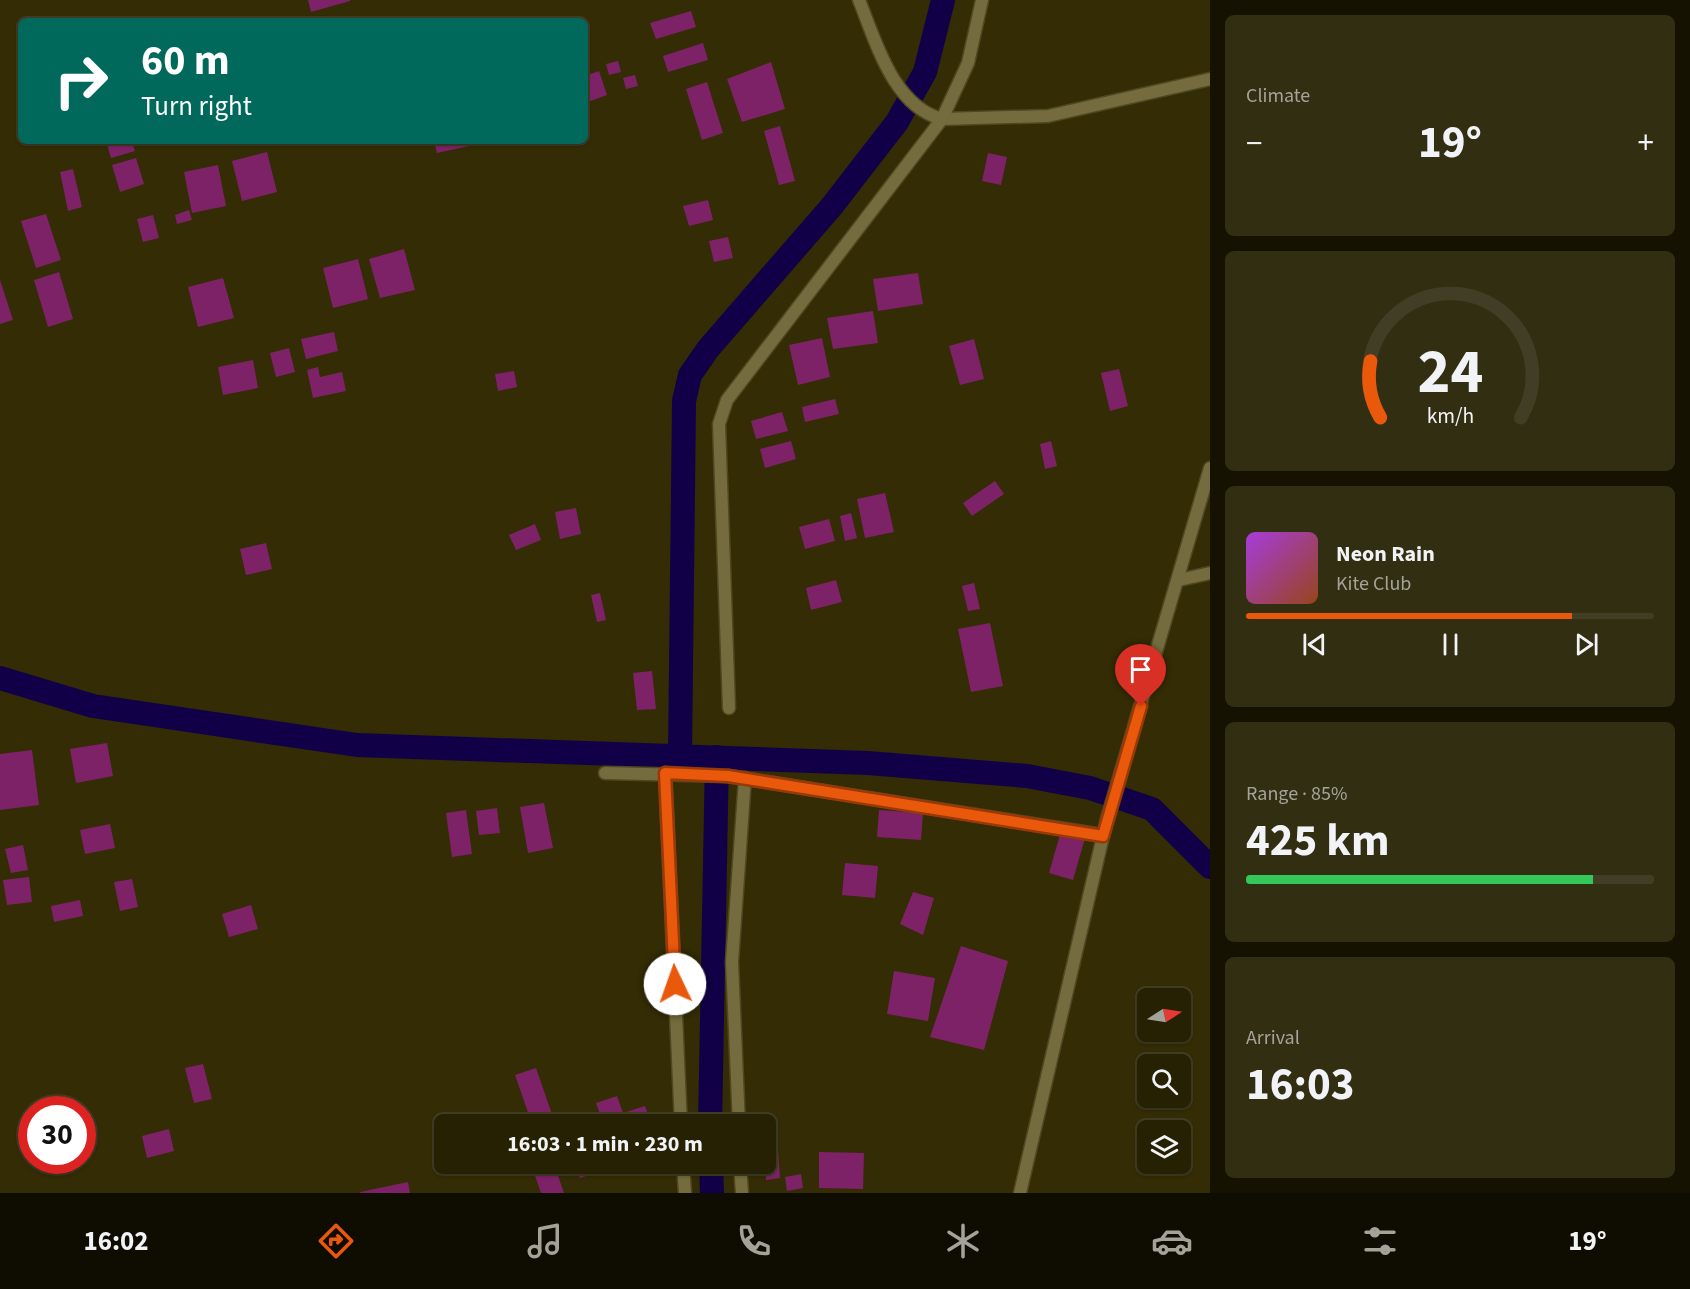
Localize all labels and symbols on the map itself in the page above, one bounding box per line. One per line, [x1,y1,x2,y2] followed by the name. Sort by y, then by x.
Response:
[1115,644,1166,706] pin
[643,952,707,1016] position arrow
[1137,988,1191,1042] north arrow
[18,1096,96,1174] speed limit sign: 30

